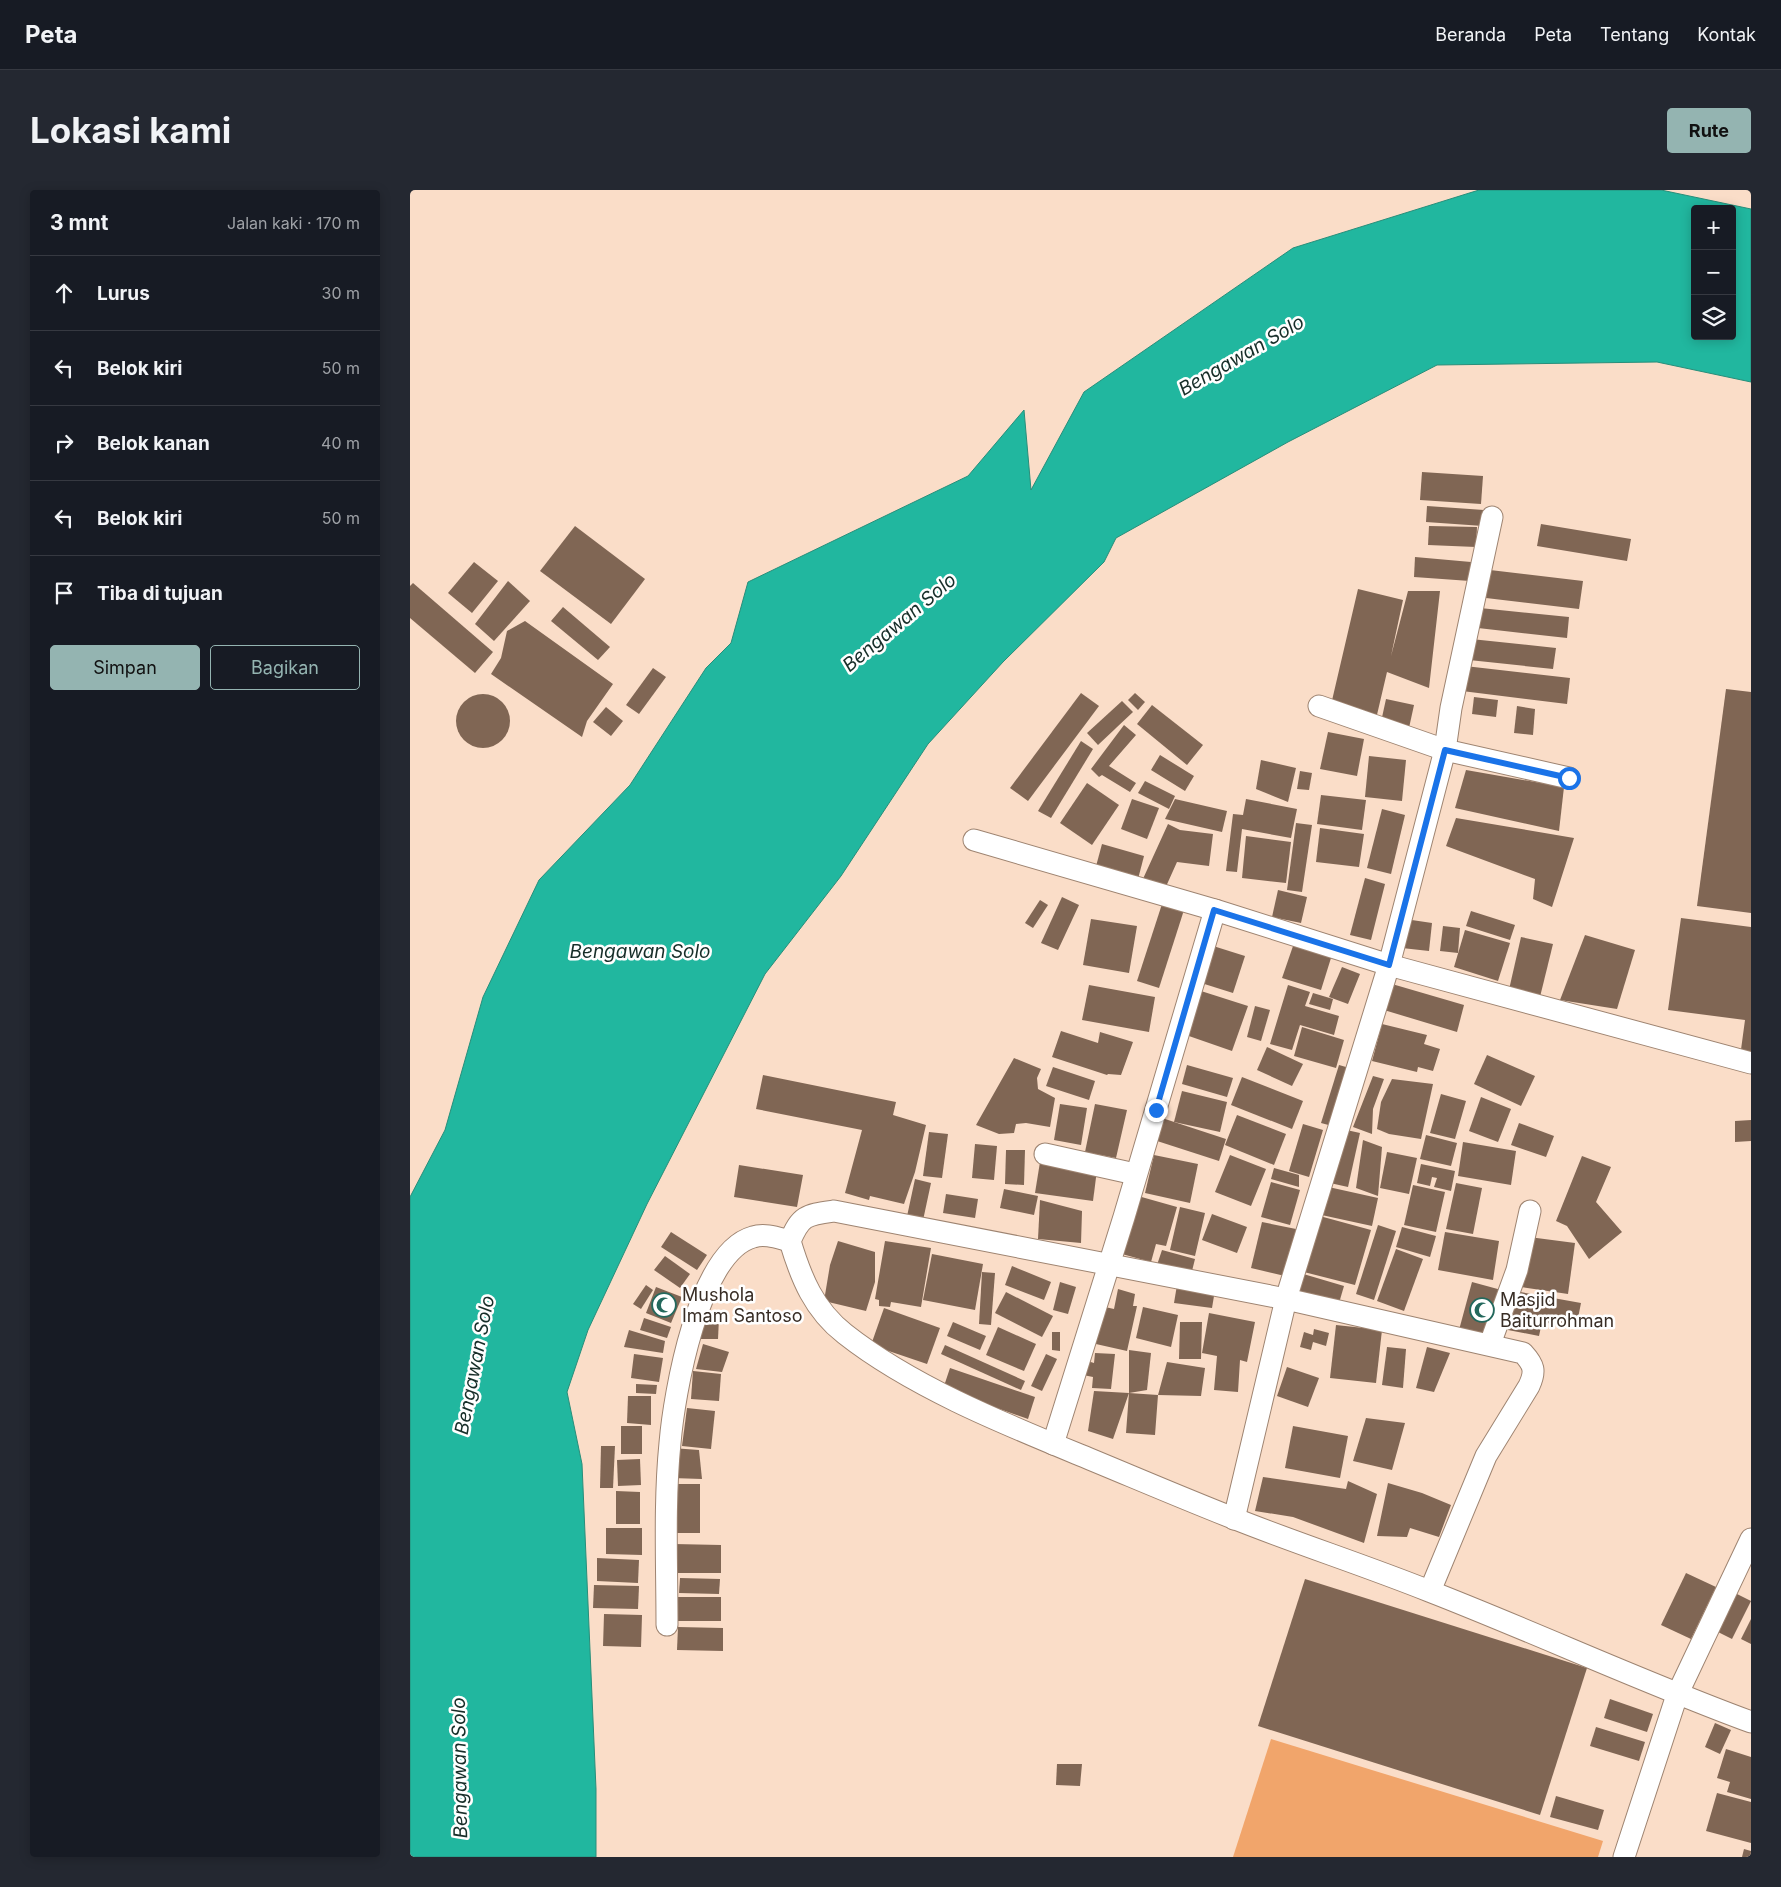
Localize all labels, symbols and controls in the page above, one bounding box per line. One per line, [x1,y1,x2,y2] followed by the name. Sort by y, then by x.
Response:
[25,20,78,49] text: Peta
[1435,24,1506,45] text: Beranda
[1534,24,1572,45] text: Peta
[1600,24,1669,45] text: Tentang
[1697,24,1756,45] text: Kontak
[1667,108,1751,153] button: Rute
[30,109,231,151] text: Lokasi kami
[1691,205,1736,340] map controls
[1691,205,1736,250] button: +
[50,210,108,235] text: 3 mnt
[227,213,360,233] text: Jalan kaki · 170 m
[1691,250,1736,295] button: −
[50,279,78,307] icon: ahead
[97,282,150,305] text: Lurus
[322,283,360,303] text: 30 m
[1691,295,1736,340] button: layers
[1174,310,1308,401] water label: Bengawan Solo
[50,354,78,382] icon: left
[97,357,182,380] text: Belok kiri
[322,358,360,378] text: 50 m
[50,429,78,457] icon: right
[97,432,210,455] text: Belok kanan
[321,433,360,453] text: 40 m
[50,504,78,532] icon: left
[97,507,182,530] text: Belok kiri
[322,508,360,528] text: 50 m
[838,568,961,676] water label: Bengawan Solo
[50,579,78,607] icon: arrive
[97,582,223,605] text: Tiba di tujuan
[50,645,200,690] button: Simpan
[210,645,360,690] button: Bagikan
[1558,767,1581,790] route start
[570,940,710,963] water label: Bengawan Solo
[1145,1099,1168,1122] route end
[682,1284,803,1326] place label: Mushola Imam Santoso
[1500,1289,1614,1331] place label: Masjid Baiturrohman
[651,1292,677,1318] mosque icon: Mushola Imam Santoso
[450,1294,499,1436] water label: Bengawan Solo
[1469,1297,1495,1323] mosque icon: Masjid Baiturrohman
[447,1697,472,1839] water label: Bengawan Solo

